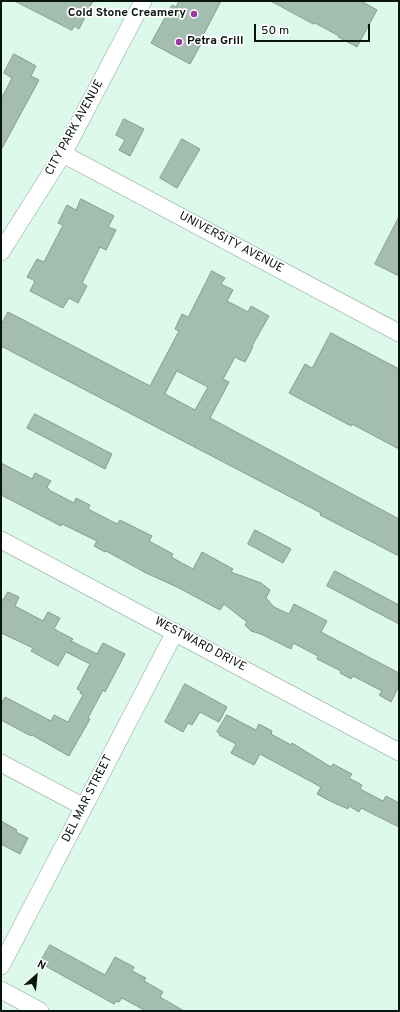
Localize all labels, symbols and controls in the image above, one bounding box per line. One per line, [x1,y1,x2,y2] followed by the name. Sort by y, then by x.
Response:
[68,7,186,21] place label: Cold Stone Creamery
[189,9,199,19] marker: Cold Stone Creamery
[256,16,372,42] scale bar
[261,23,289,39] text: 50 m
[187,35,243,49] place label: Petra Grill
[174,37,184,47] marker: Petra Grill
[43,78,107,178] street label: CITY PARK AVENUE
[176,209,286,277] street label: UNIVERSITY AVENUE
[152,615,248,675] street label: WESTWARD DRIVE
[60,753,116,845] street label: DEL MAR STREET
[16,956,56,996] north arrow
[35,957,48,973] text: N

